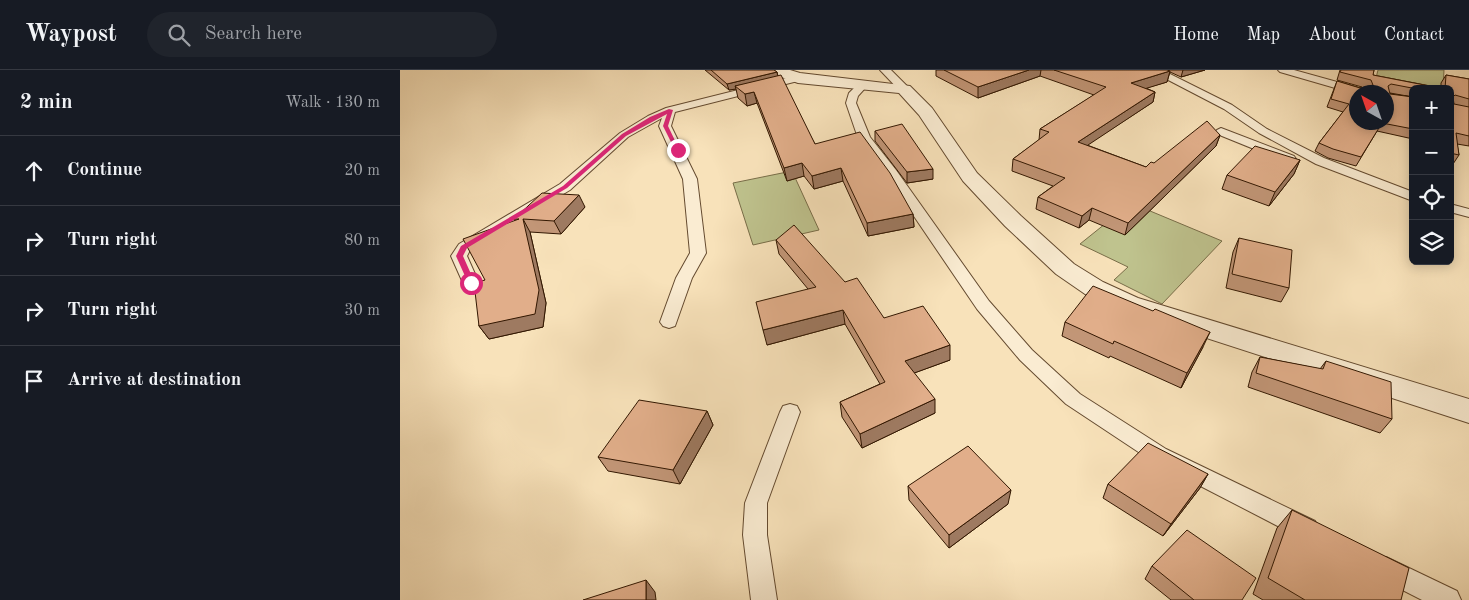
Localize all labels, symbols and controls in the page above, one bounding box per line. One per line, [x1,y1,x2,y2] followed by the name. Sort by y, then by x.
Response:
[147,12,497,57] search box
[165,21,193,49] icon: search
[25,23,117,47] text: Waypost
[205,25,302,44] text: Search here
[1173,26,1219,44] text: Home
[1247,26,1280,44] text: Map
[1308,26,1356,44] text: About
[1384,26,1444,44] text: Contact
[1349,85,1394,130] north arrow
[1409,85,1454,265] map controls
[1409,85,1454,130] button: +
[20,92,73,113] text: 2 min
[285,95,380,111] text: Walk · 130 m
[1409,130,1454,175] button: −
[667,139,690,162] route end
[20,157,48,185] icon: ahead
[67,161,142,180] text: Continue
[344,163,380,179] text: 20 m
[1409,175,1454,220] button: locate
[1409,220,1454,265] button: layers
[20,227,48,255] icon: right
[67,231,157,250] text: Turn right
[344,233,380,249] text: 80 m
[460,272,483,295] route start
[20,297,48,325] icon: right
[67,301,157,320] text: Turn right
[344,303,380,319] text: 30 m
[20,367,48,395] icon: arrive
[67,371,241,390] text: Arrive at destination

